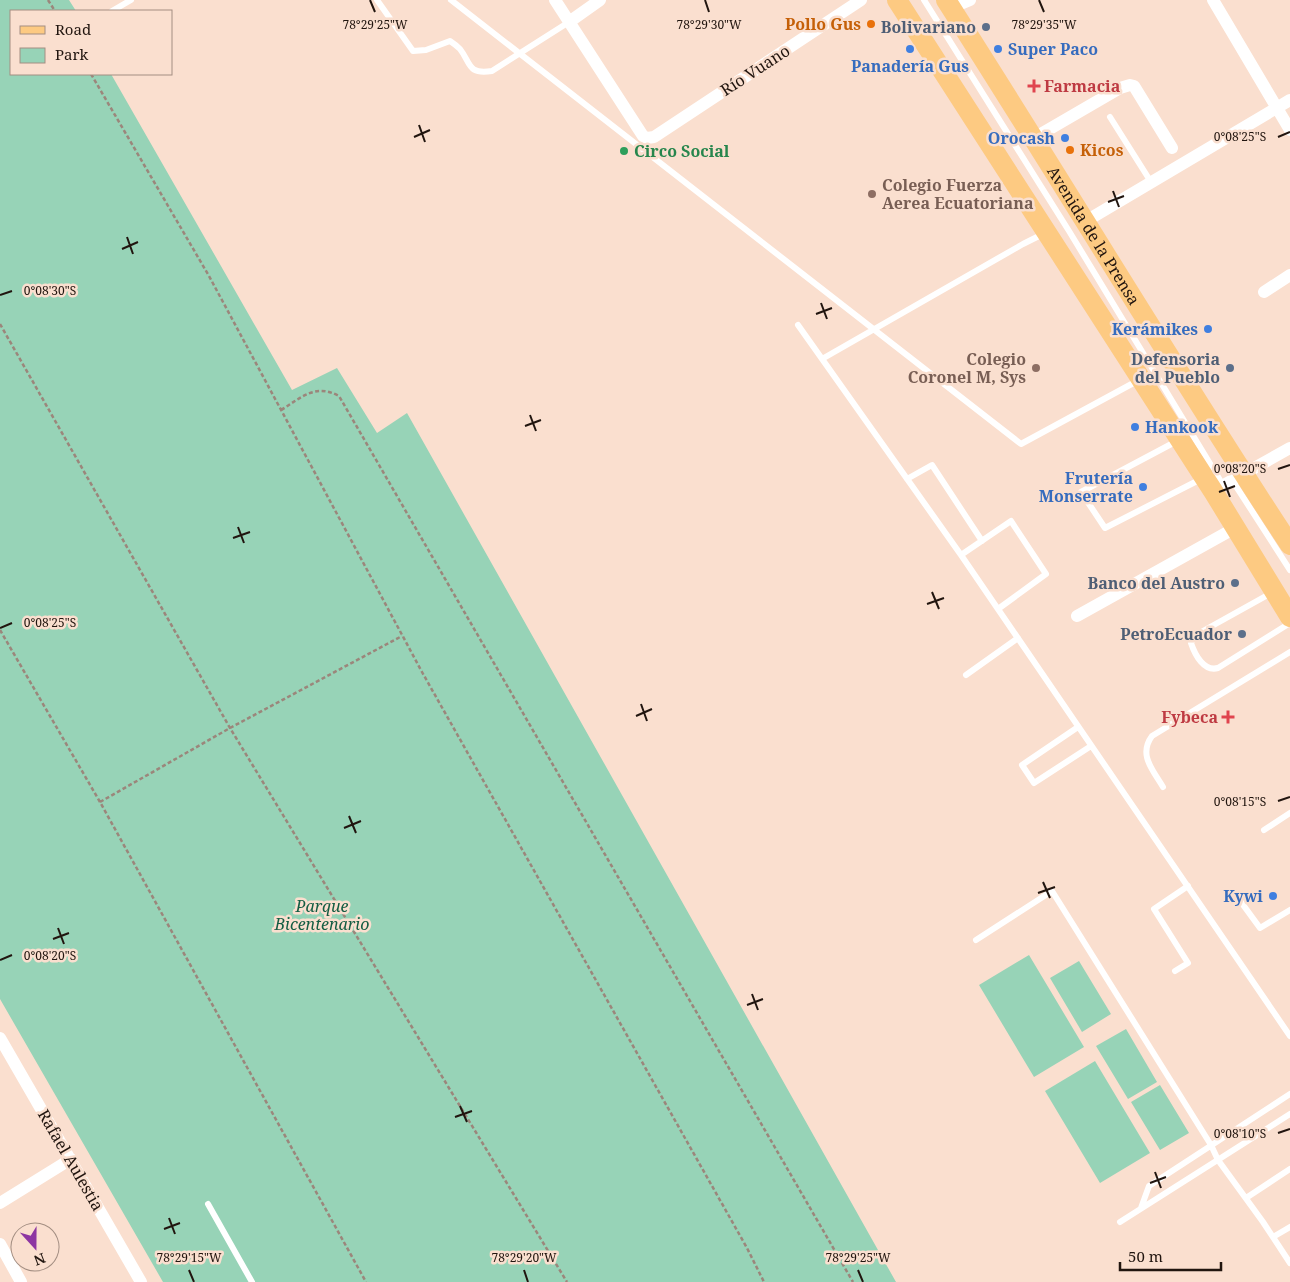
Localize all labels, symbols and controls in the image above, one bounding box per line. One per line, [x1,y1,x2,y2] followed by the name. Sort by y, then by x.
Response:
[10,10,172,75] legend
[785,13,861,35] place label: Pollo Gus
[342,16,408,33] text: 78°29'25"W
[676,16,742,33] text: 78°29'30"W
[881,16,976,38] place label: Bolivariano
[1011,16,1077,33] text: 78°29'35"W
[865,18,877,30] marker: Pollo Gus
[55,19,91,39] text: Road
[980,21,992,33] marker: Bolivariano
[1008,38,1098,60] place label: Super Paco
[716,39,794,101] street label: Río Vuano
[904,43,916,55] marker: Panadería Gus
[992,43,1004,55] marker: Super Paco
[55,44,89,64] text: Park
[851,55,969,77] place label: Panadería Gus
[1044,75,1121,97] place label: Farmacia
[1028,80,1040,92] marker: Farmacia
[988,127,1055,149] place label: Orocash
[1214,128,1266,145] text: 0°08'25"S
[1059,132,1071,144] marker: Orocash
[1080,139,1124,161] place label: Kicos
[634,140,730,162] place label: Circo Social
[1064,144,1076,156] marker: Kicos
[618,145,630,157] marker: Circo Social
[1042,162,1145,309] street label: Avenida de la Prensa
[882,174,1034,214] place label: Colegio Fuerza Aerea Ecuatoriana
[866,188,878,200] marker: Colegio Fuerza Aerea Ecuatoriana
[24,282,76,299] text: 0°08'30"S
[1112,318,1198,340] place label: Kerámikes
[1202,323,1214,335] marker: Kerámikes
[908,348,1026,388] place label: Colegio Coronel M, Sys
[1131,348,1220,388] place label: Defensoria del Pueblo
[1030,362,1042,374] marker: Colegio Coronel M, Sys
[1224,362,1236,374] marker: Defensoria del Pueblo
[1145,416,1219,438] place label: Hankook
[1129,421,1141,433] marker: Hankook
[1214,460,1266,477] text: 0°08'20"S
[1039,467,1133,507] place label: Frutería Monserrate
[1137,481,1149,493] marker: Frutería Monserrate
[1087,572,1225,594] place label: Banco del Austro
[1229,577,1241,589] marker: Banco del Austro
[24,614,76,631] text: 0°08'25"S
[1120,623,1233,645] place label: PetroEcuador
[1236,628,1248,640] marker: PetroEcuador
[1161,706,1218,728] place label: Fybeca
[1222,711,1234,723] marker: Fybeca
[1214,793,1266,810] text: 0°08'15"S
[1223,885,1263,907] place label: Kywi
[1267,890,1279,902] marker: Kywi
[274,895,369,935] park label: Parque Bicentenario
[24,947,76,964] text: 0°08'20"S
[33,1105,109,1215] street label: Rafael Aulestia
[1214,1125,1266,1142] text: 0°08'10"S
[10,1222,60,1272] north arrow
[1120,1240,1221,1272] scale bar
[1128,1246,1163,1266] text: 50 m
[31,1249,48,1270] text: N
[156,1249,222,1266] text: 78°29'15"W
[491,1249,557,1266] text: 78°29'20"W
[825,1249,891,1266] text: 78°29'25"W

